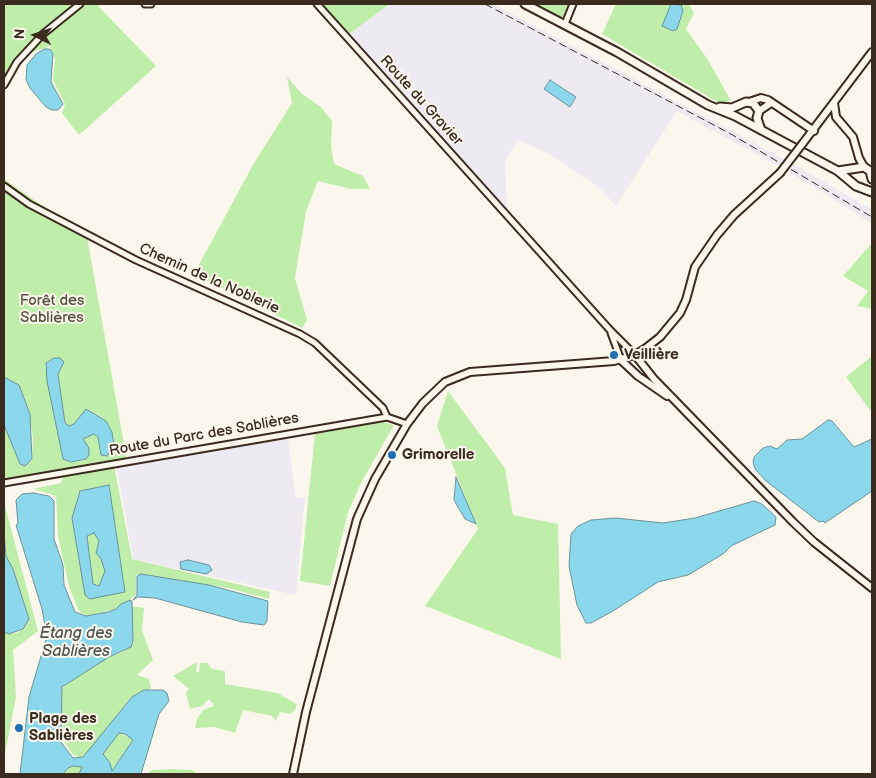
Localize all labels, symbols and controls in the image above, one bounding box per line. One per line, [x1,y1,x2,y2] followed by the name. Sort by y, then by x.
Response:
[10,10,60,60] north arrow
[11,28,28,40] text: N
[376,52,466,150] street label: Route du Gravier
[136,240,282,318] street label: Chemin de la Noblerie
[20,292,84,327] park label: Forêt des Sablières
[624,346,679,364] place label: Veillière
[608,349,620,361] marker: Veillière
[108,409,300,461] street label: Route du Parc des Sablières
[402,446,474,464] place label: Grimorelle
[386,449,398,461] marker: Grimorelle
[39,624,113,662] water label: Étang des Sablières
[29,710,97,745] place label: Plage des Sablières
[13,722,25,734] marker: Plage des Sablières

